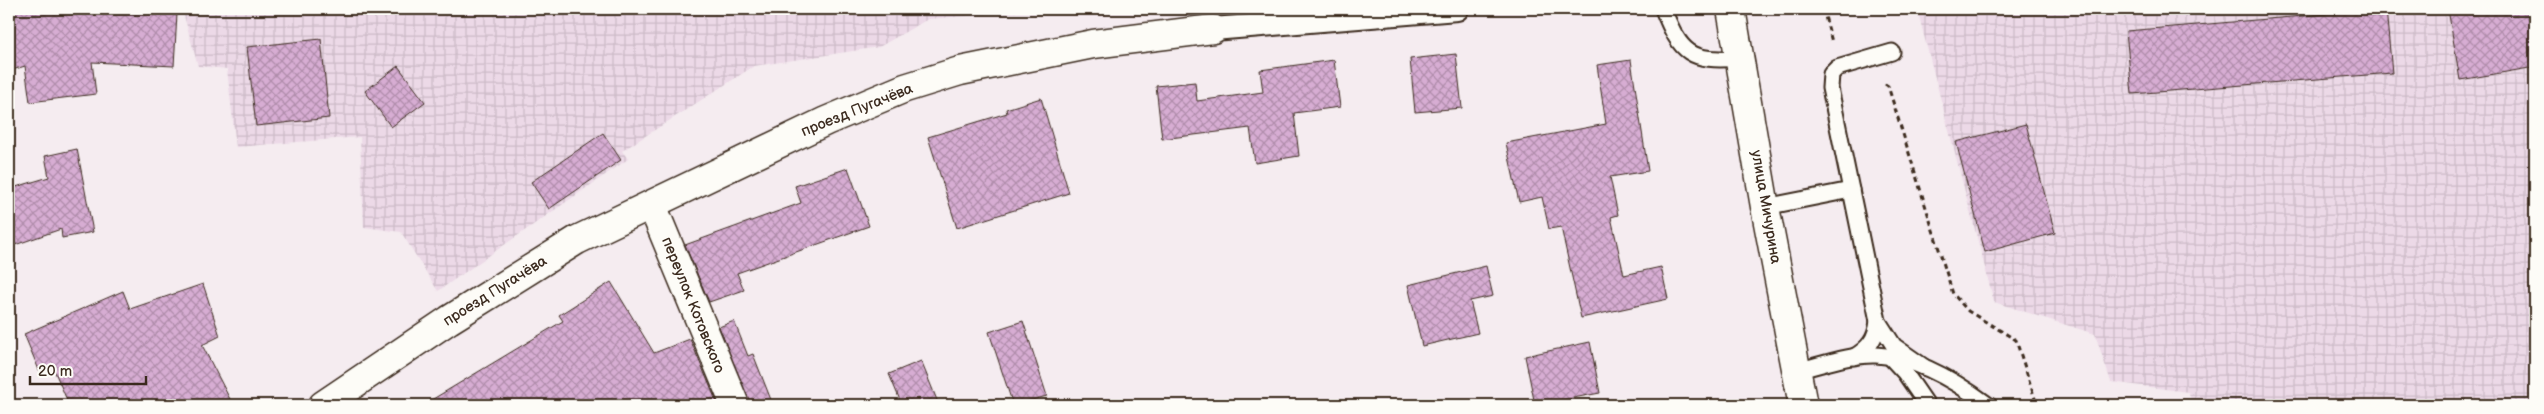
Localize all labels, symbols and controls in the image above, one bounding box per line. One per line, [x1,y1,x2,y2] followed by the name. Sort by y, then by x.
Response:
[798,79,916,141] street label: проезд Пугачёва
[1747,149,1785,266] street label: улица Мичурина
[657,234,729,376] street label: переулок Котовского
[440,251,551,331] street label: проезд Пугачёва
[30,354,146,386] scale bar
[38,362,72,381] text: 20 m

